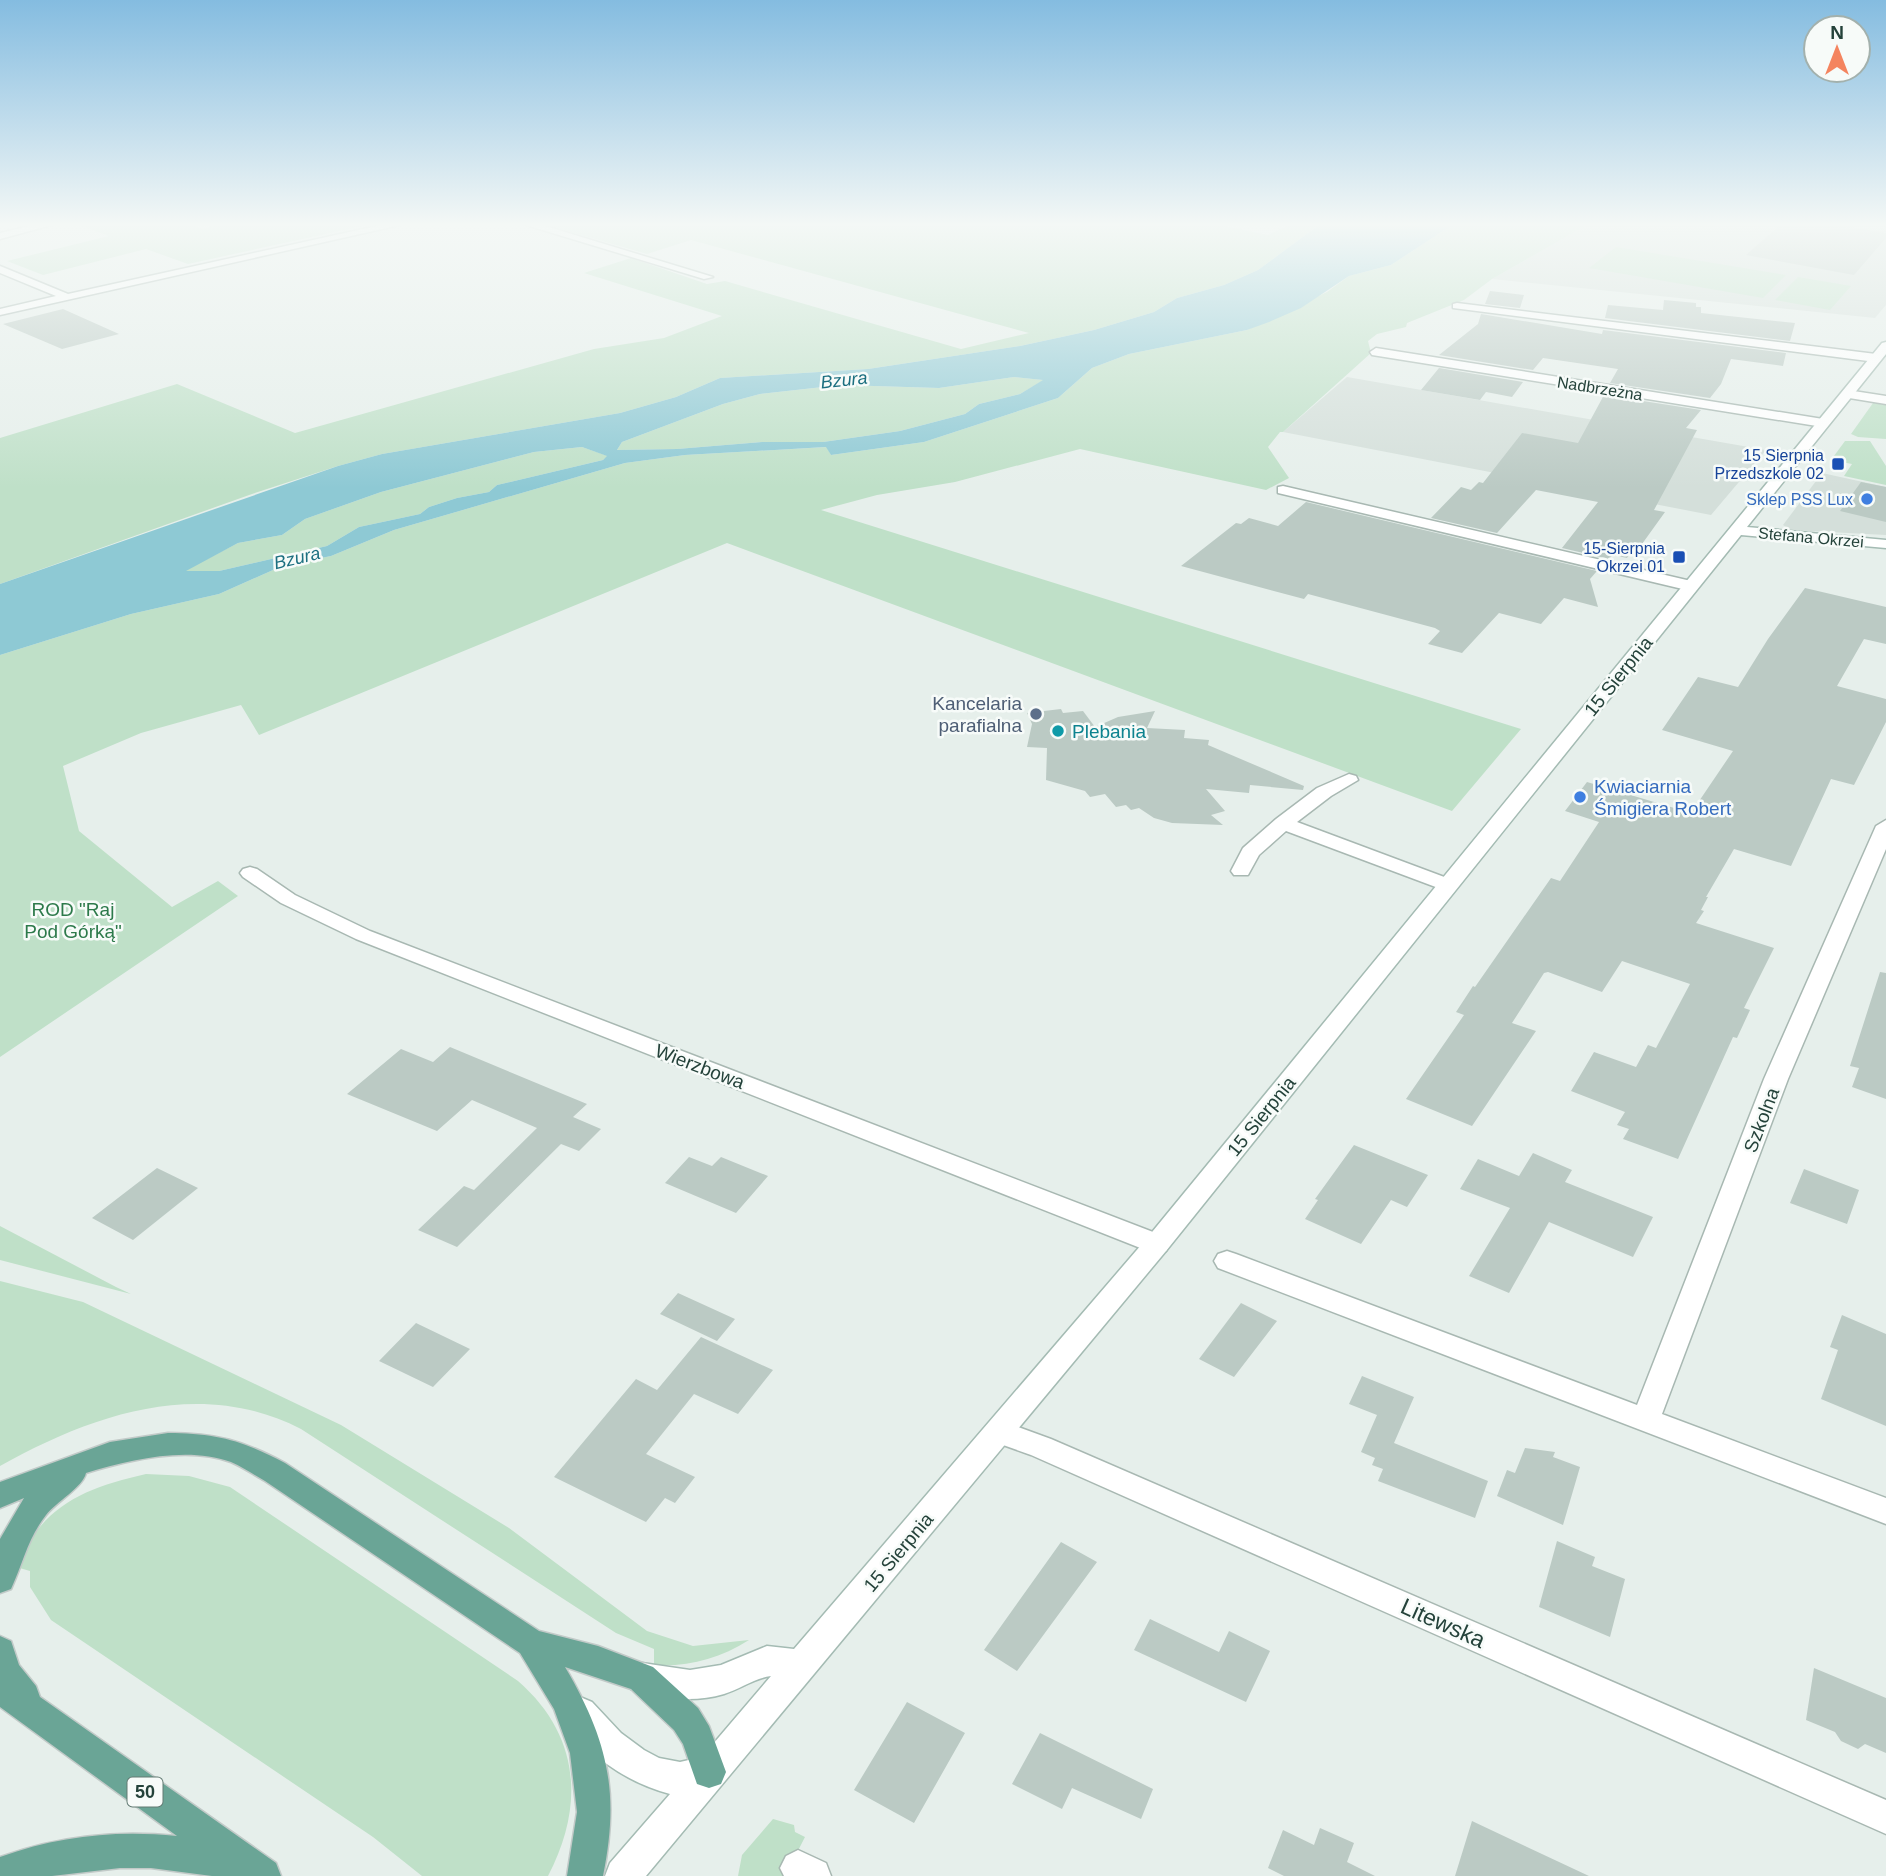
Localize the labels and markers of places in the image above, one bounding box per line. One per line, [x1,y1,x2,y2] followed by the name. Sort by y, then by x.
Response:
[1715,447,1824,482] place label: 15 Sierpnia Przedszkole 02
[1830,456,1846,472] marker: 15 Sierpnia Przedszkole 02
[1746,491,1853,508] place label: Sklep PSS Lux
[1859,491,1875,507] marker: Sklep PSS Lux
[1583,540,1665,575] place label: 15-Sierpnia Okrzei 01
[1671,549,1687,565] marker: 15-Sierpnia Okrzei 01
[932,693,1022,736] place label: Kancelaria parafialna
[1028,706,1044,722] marker: Kancelaria parafialna
[1072,721,1146,742] place label: Plebania
[1050,723,1066,739] marker: Plebania
[1594,776,1732,819] place label: Kwiaciarnia Śmigiera Robert
[1572,789,1588,805] marker: Kwiaciarnia Śmigiera Robert

